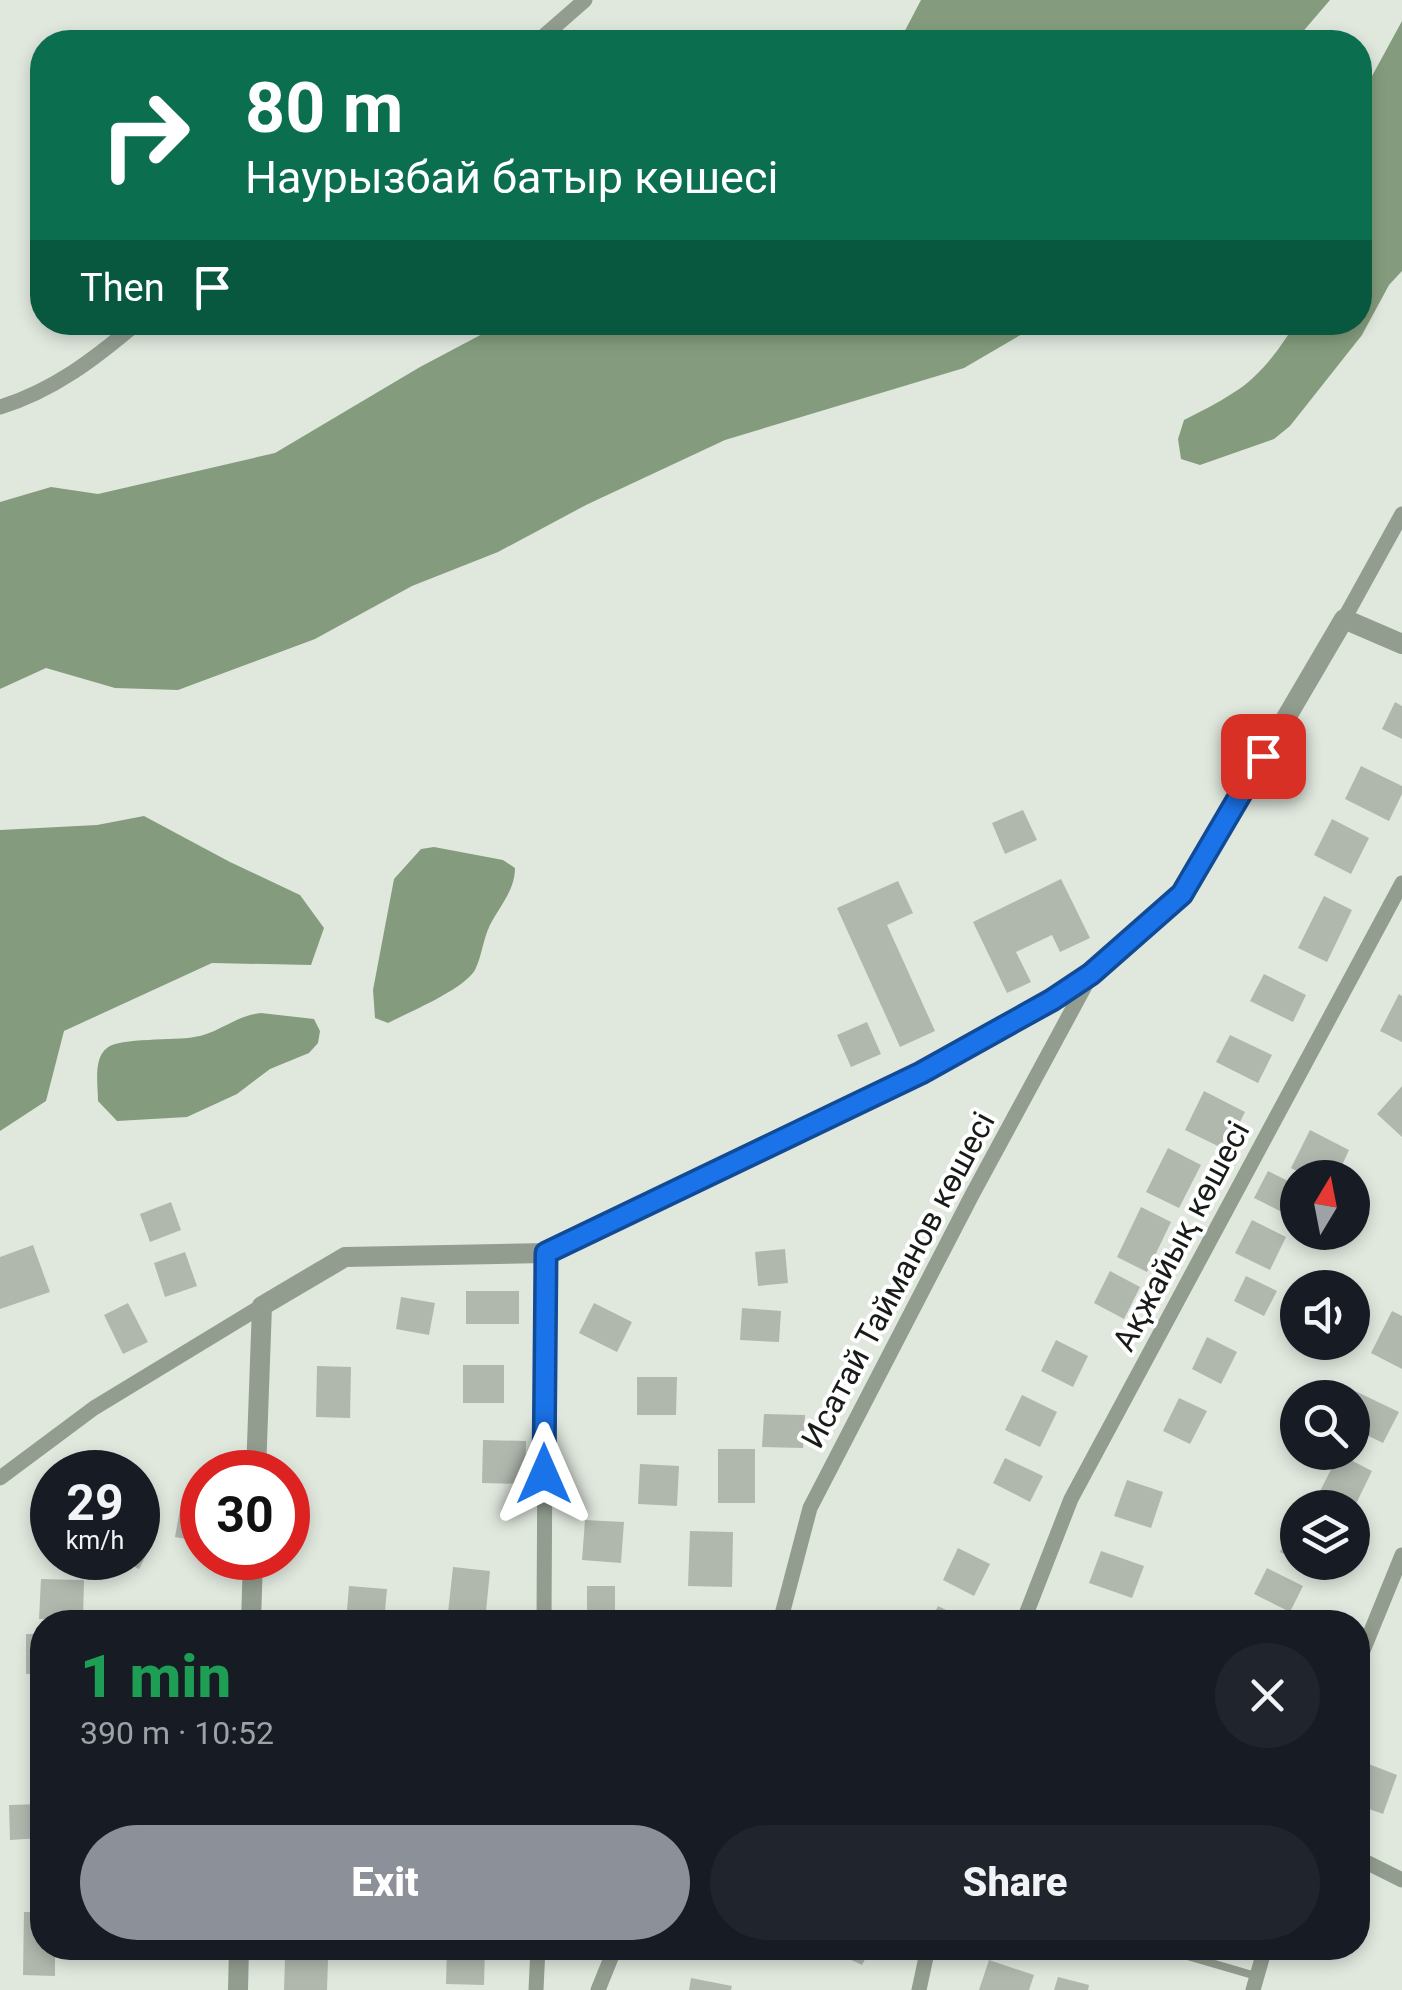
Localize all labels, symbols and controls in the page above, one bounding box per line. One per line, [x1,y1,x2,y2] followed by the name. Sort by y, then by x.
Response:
[245,67,403,149] text: 80 m
[80,70,210,200] icon: right
[245,151,778,204] text: Наурызбай батыр көшесі
[185,260,240,315] icon: arrive
[80,266,165,310] text: Then
[1221,714,1306,799] pin
[1236,729,1291,784] icon: arrive
[793,1106,1003,1454] street label: Исатай Тайманов көшесі
[1105,1115,1257,1357] street label: Ақжайық көшесі
[1280,1160,1370,1250] north arrow
[1280,1160,1370,1580] map controls
[1280,1270,1370,1360] button: sound
[1280,1380,1370,1470] button: search
[492,1422,596,1526] position arrow
[180,1450,310,1580] speed limit sign: 30
[66,1474,124,1532] text: 29
[1280,1490,1370,1580] button: layers
[66,1526,124,1555] text: km/h
[80,1641,231,1712] text: 1 min
[1215,1643,1320,1748] button: close
[80,1714,274,1752] text: 390 m · 10:52
[80,1825,690,1940] button: Exit
[710,1825,1320,1940] button: Share

